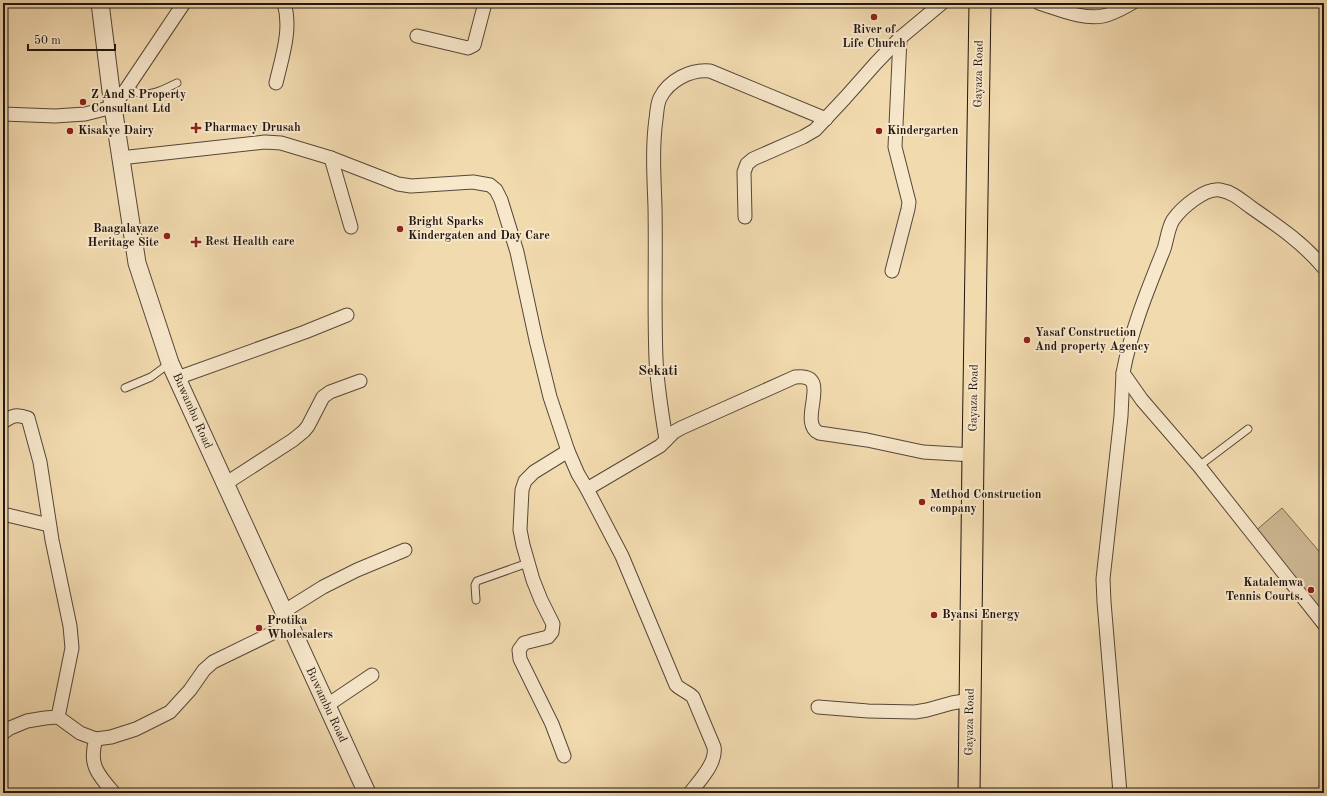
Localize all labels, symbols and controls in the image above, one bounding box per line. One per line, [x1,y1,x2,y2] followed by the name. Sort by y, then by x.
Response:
[869,12,879,22] marker: River of Life Church
[842,24,906,50] place label: River of Life Church
[28,26,115,52] scale bar
[34,34,61,47] text: 50 m
[972,40,986,108] street label: Gayaza Road
[91,89,186,115] place label: Z And S Property Consultant Ltd
[78,97,88,107] marker: Z And S Property Consultant Ltd
[204,122,301,134] place label: Pharmacy Drusah
[191,123,201,133] marker: Pharmacy Drusah
[78,125,154,137] place label: Kisakye Dairy
[887,125,959,137] place label: Kindergarten
[65,126,75,136] marker: Kisakye Dairy
[874,126,884,136] marker: Kindergarten
[408,216,550,242] place label: Bright Sparks Kindergaten and Day Care
[88,223,159,249] place label: Baagalayaze Heritage Site
[395,224,405,234] marker: Bright Sparks Kindergaten and Day Care
[162,231,172,241] marker: Baagalayaze Heritage Site
[190,236,202,248] marker: Rest Health care
[205,236,295,248] place label: Rest Health care
[1035,327,1150,353] place label: Yasaf Construction And property Agency
[1022,335,1032,345] marker: Yasaf Construction And property Agency
[638,364,678,378] district label: Sekati
[967,364,981,432] street label: Gayaza Road
[170,371,214,451] street label: Buwambu Road
[930,489,1042,515] place label: Method Construction company
[917,497,927,507] marker: Method Construction company
[1225,577,1303,603] place label: Katalemwa Tennis Courts.
[1306,585,1316,595] marker: Katalemwa Tennis Courts.
[942,609,1020,621] place label: Byansi Energy
[929,610,939,620] marker: Byansi Energy
[267,615,333,641] place label: Protika Wholesalers
[254,623,264,633] marker: Protika Wholesalers
[303,665,349,745] street label: Buwambu Road
[963,688,977,756] street label: Gayaza Road

